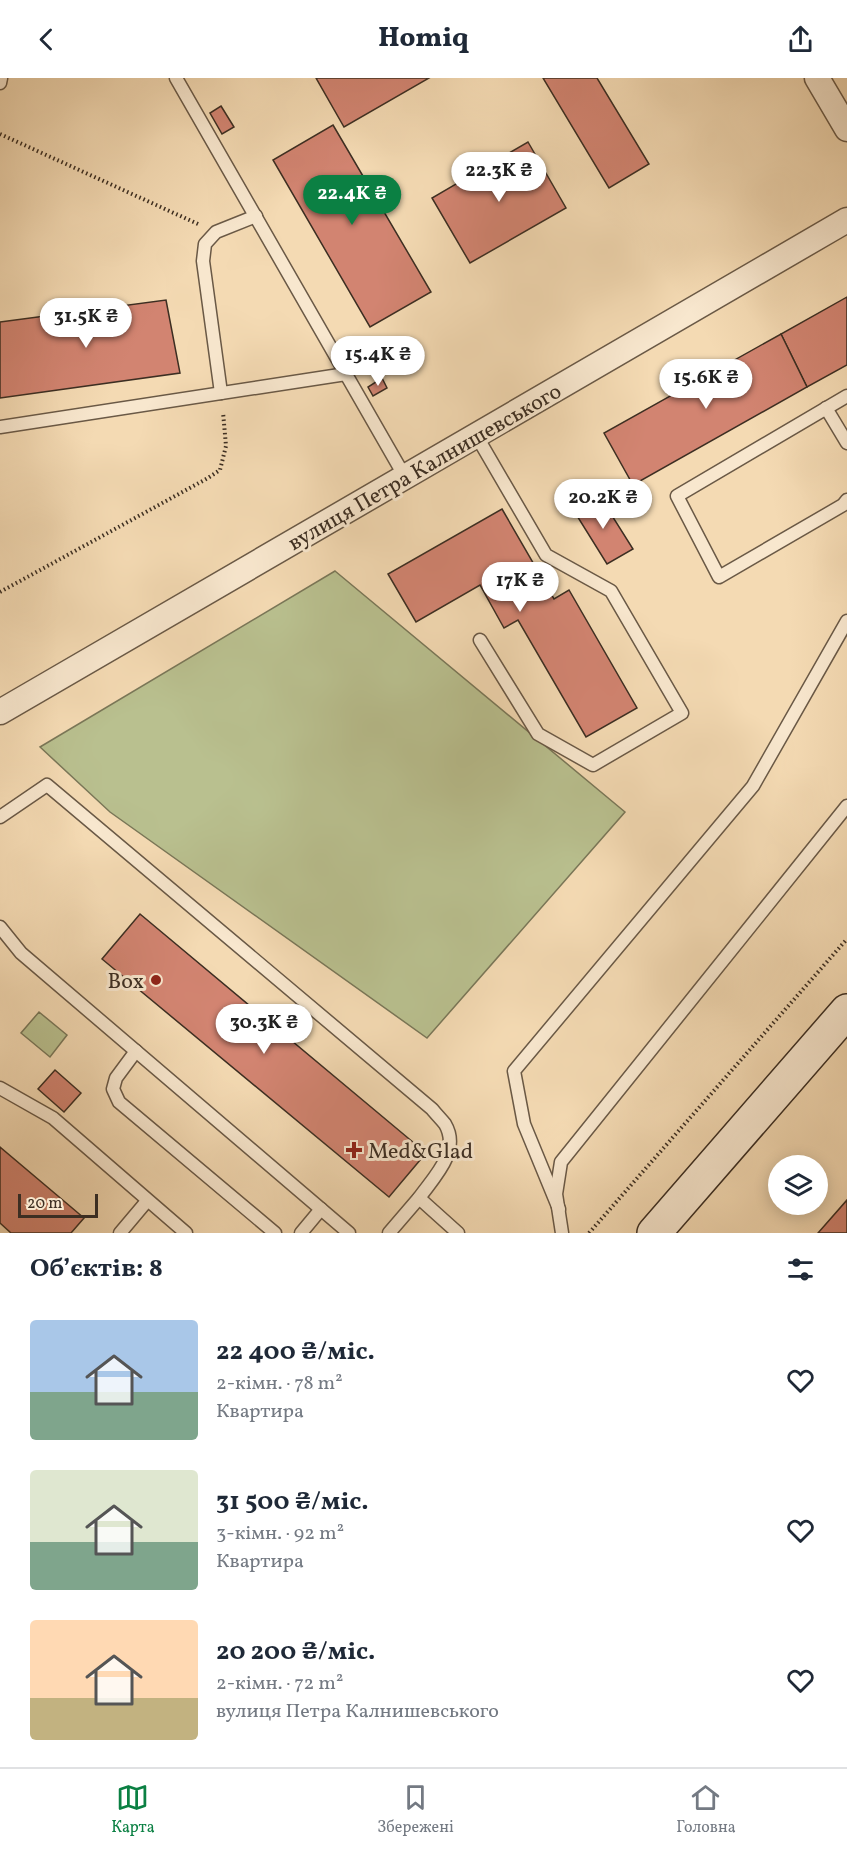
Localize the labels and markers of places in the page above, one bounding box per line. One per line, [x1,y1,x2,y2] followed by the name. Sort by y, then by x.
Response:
[444,152,554,203] pin: 22.3K ₴
[297,175,407,226] pin: 22.4K ₴
[31,298,141,349] pin: 31.5K ₴
[323,336,433,387] pin: 15.4K ₴
[651,359,761,410] pin: 15.6K ₴
[548,479,658,530] pin: 20.2K ₴
[478,562,562,613] pin: 17K ₴
[108,967,144,998] place label: Box
[149,973,163,987] marker: Box
[209,1004,319,1055] pin: 30.3K ₴
[368,1137,473,1168] place label: Med&Glad
[345,1141,363,1159] marker: Med&Glad

